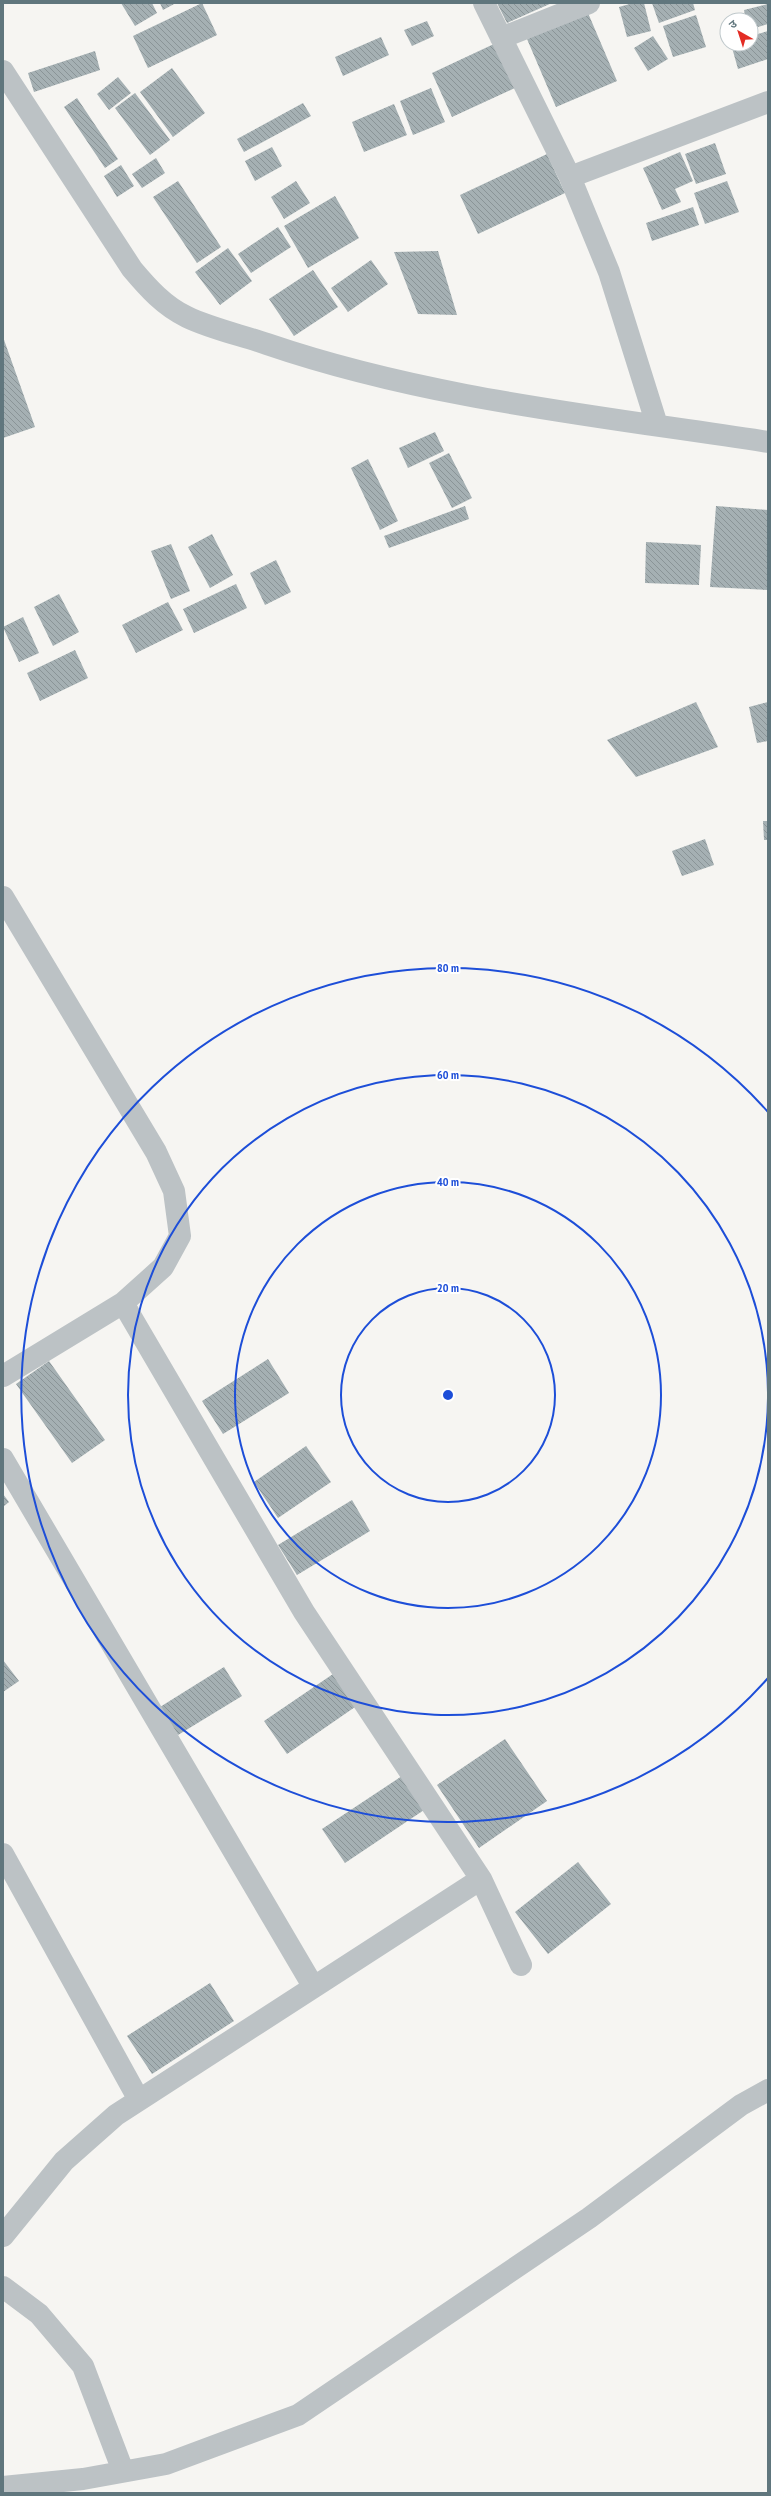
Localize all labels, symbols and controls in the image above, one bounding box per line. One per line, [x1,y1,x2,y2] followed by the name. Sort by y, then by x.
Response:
[719,12,759,52] north arrow
[726,16,740,32] text: उ
[437,960,459,975] text: 80 m
[437,1067,459,1082] text: 60 m
[437,1174,459,1189] text: 40 m
[437,1280,459,1295] text: 20 m
[441,1388,455,1402] centre of rings

